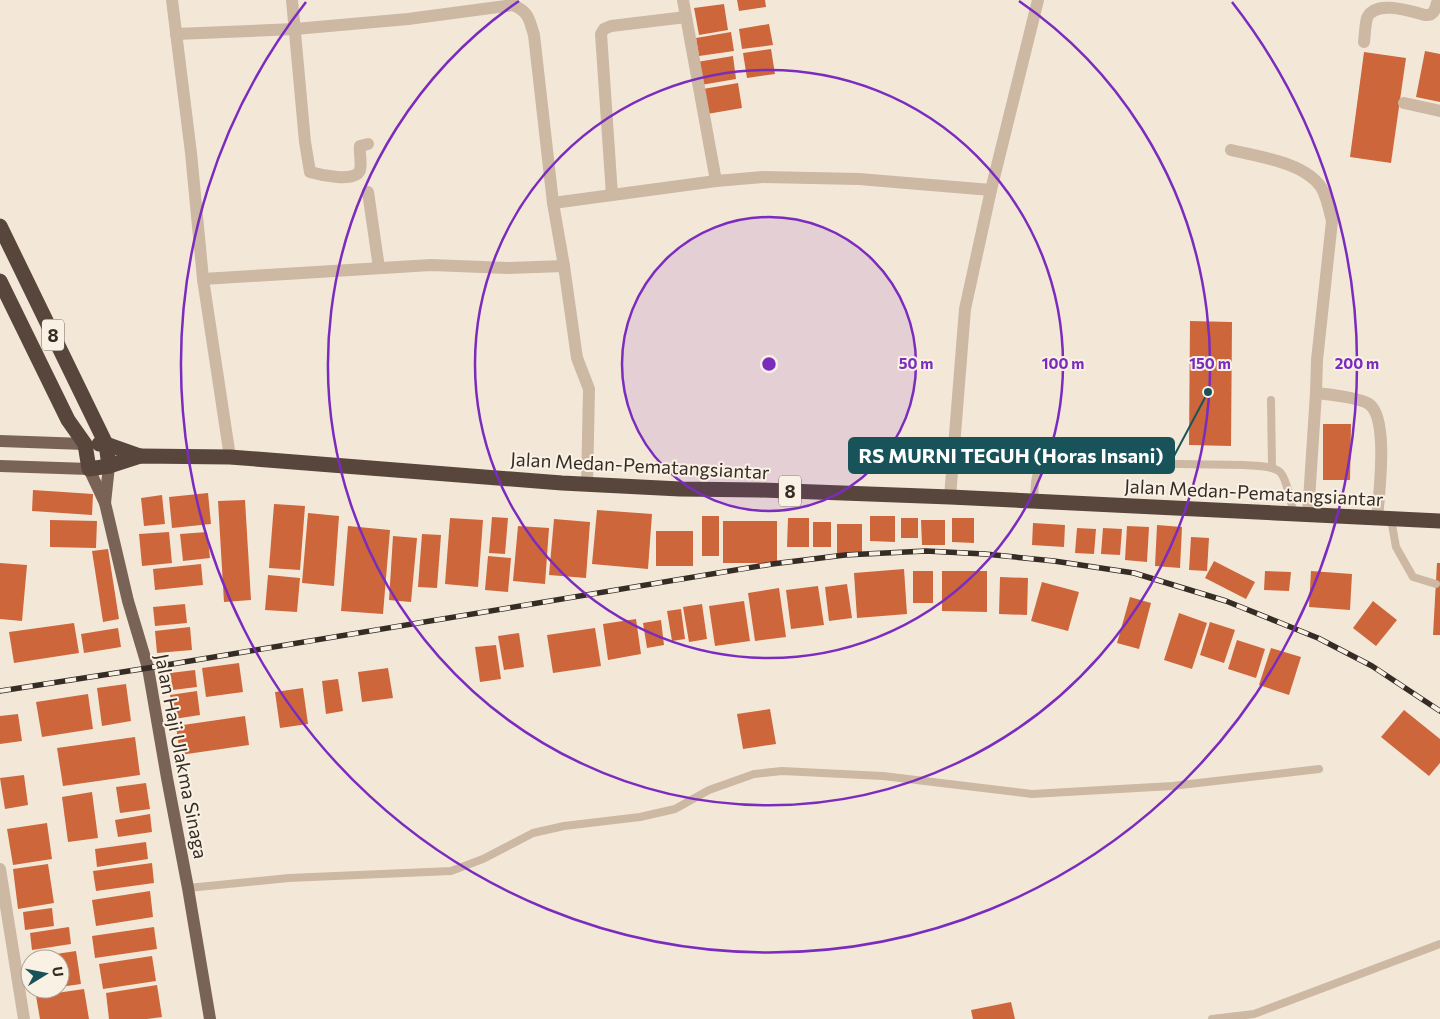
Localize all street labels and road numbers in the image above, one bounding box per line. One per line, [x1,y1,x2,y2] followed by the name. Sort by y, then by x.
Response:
[42,320,64,350] road number: 8
[510,447,771,483] street label: Jalan Medan-Pematangsiantar
[1124,474,1385,510] street label: Jalan Medan-Pematangsiantar
[779,476,801,506] road number: 8
[151,652,213,860] street label: Jalan Haji Ulakma Sinaga

